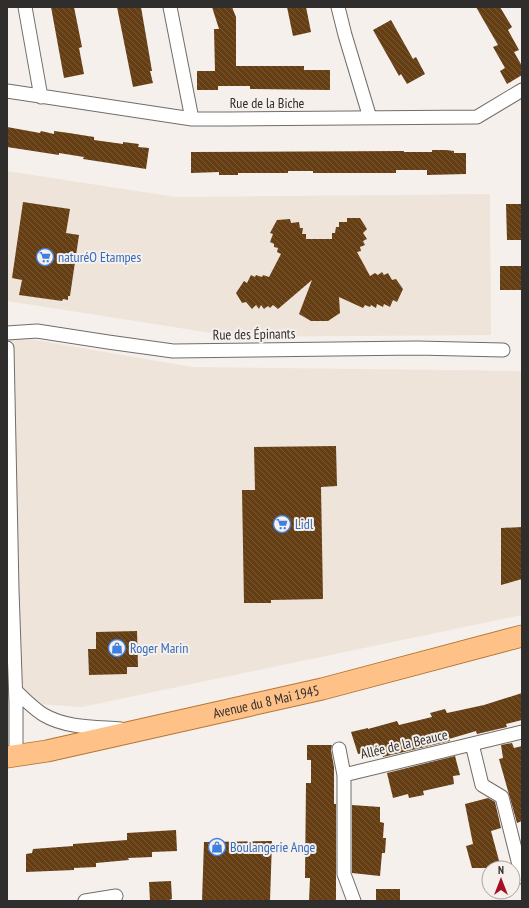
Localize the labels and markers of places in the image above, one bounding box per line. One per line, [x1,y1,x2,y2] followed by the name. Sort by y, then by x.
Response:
[35,247,55,267] supermarket icon: naturéO Etampes
[58,248,141,266] place label: naturéO Etampes
[272,514,292,534] supermarket icon: Lidl
[295,515,314,533] place label: Lidl
[107,638,127,658] shop icon: Roger Marin
[130,639,188,657] place label: Roger Marin
[207,837,227,857] shop icon: Boulangerie Ange
[230,838,316,856] place label: Boulangerie Ange

